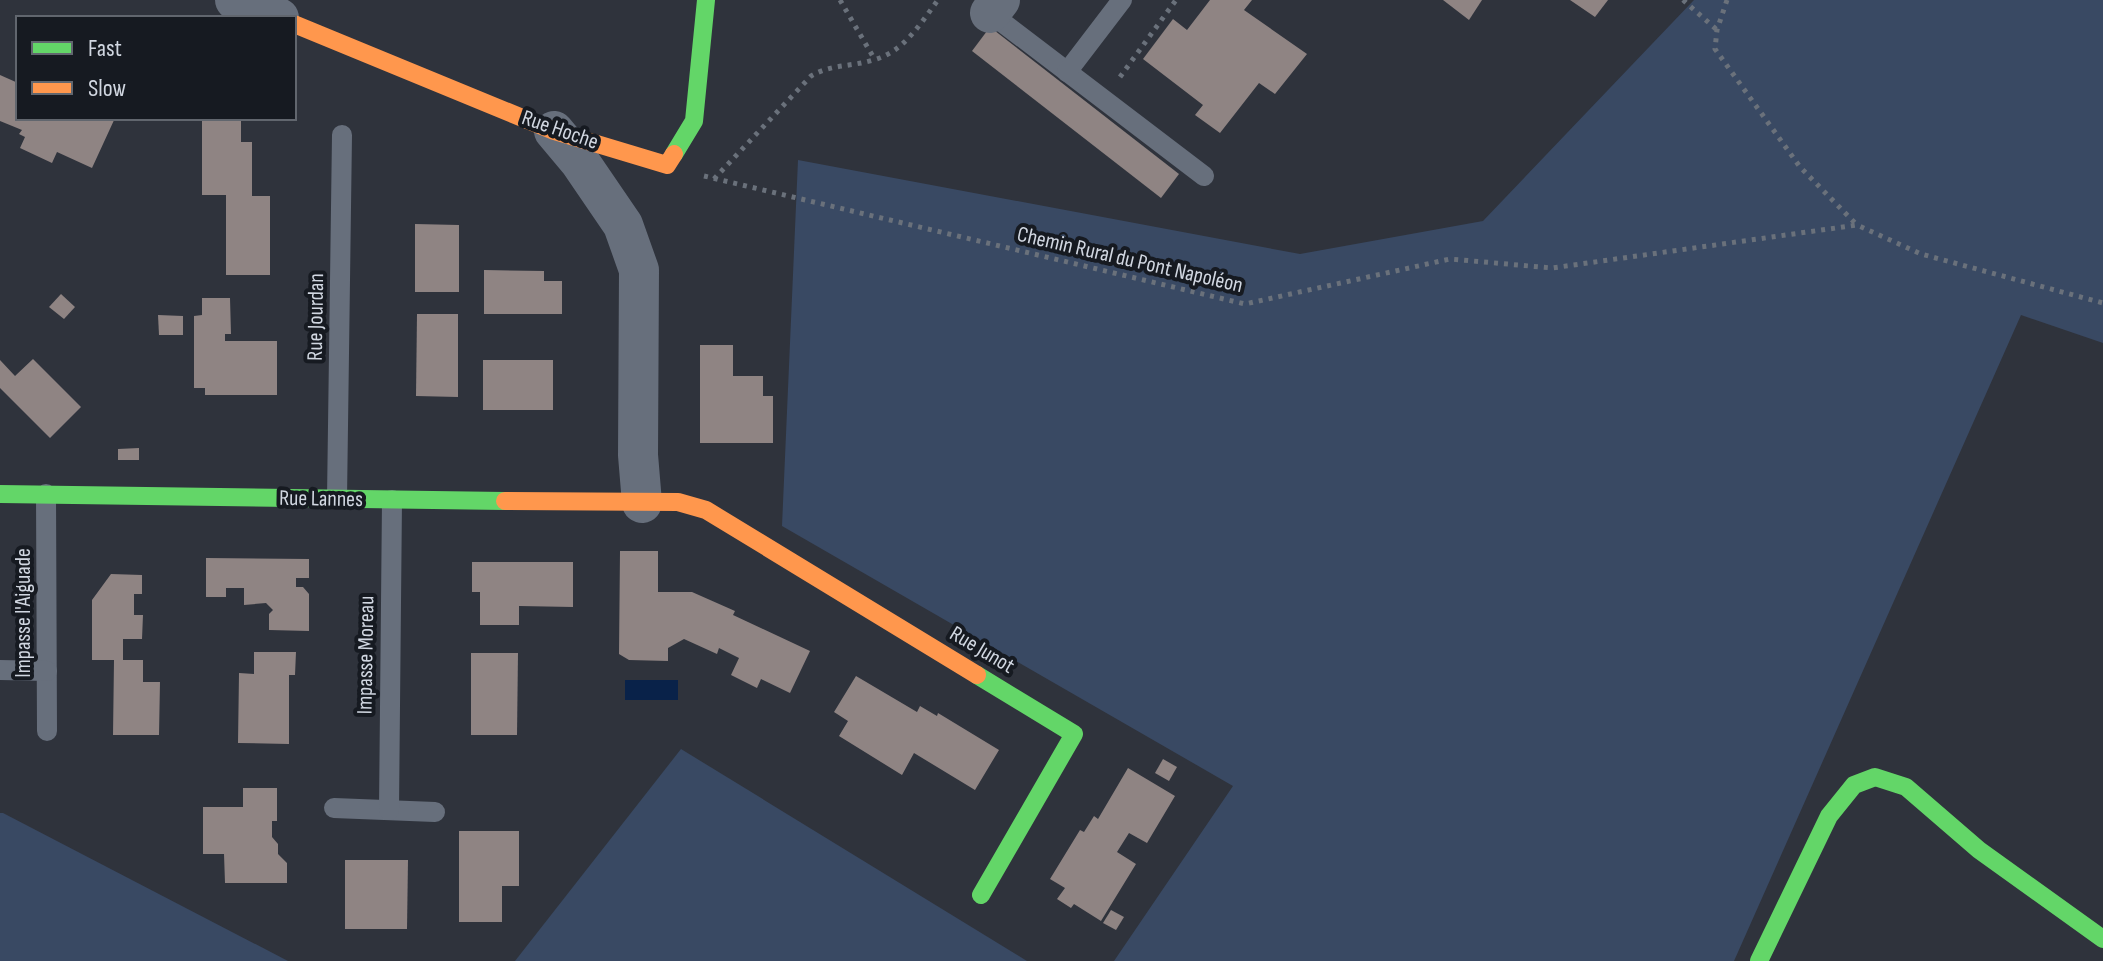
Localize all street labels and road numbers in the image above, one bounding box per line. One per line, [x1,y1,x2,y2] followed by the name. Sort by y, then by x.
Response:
[518,104,602,156] street label: Rue Hoche
[1014,221,1246,299] street label: Chemin Rural du Pont Napoléon
[302,273,330,361] street label: Rue Jourdan
[279,485,363,513] street label: Rue Lannes
[10,548,37,678] street label: Impasse l'Aiguade
[351,595,381,715] street label: Impasse Moreau
[945,620,1019,680] street label: Rue Junot

